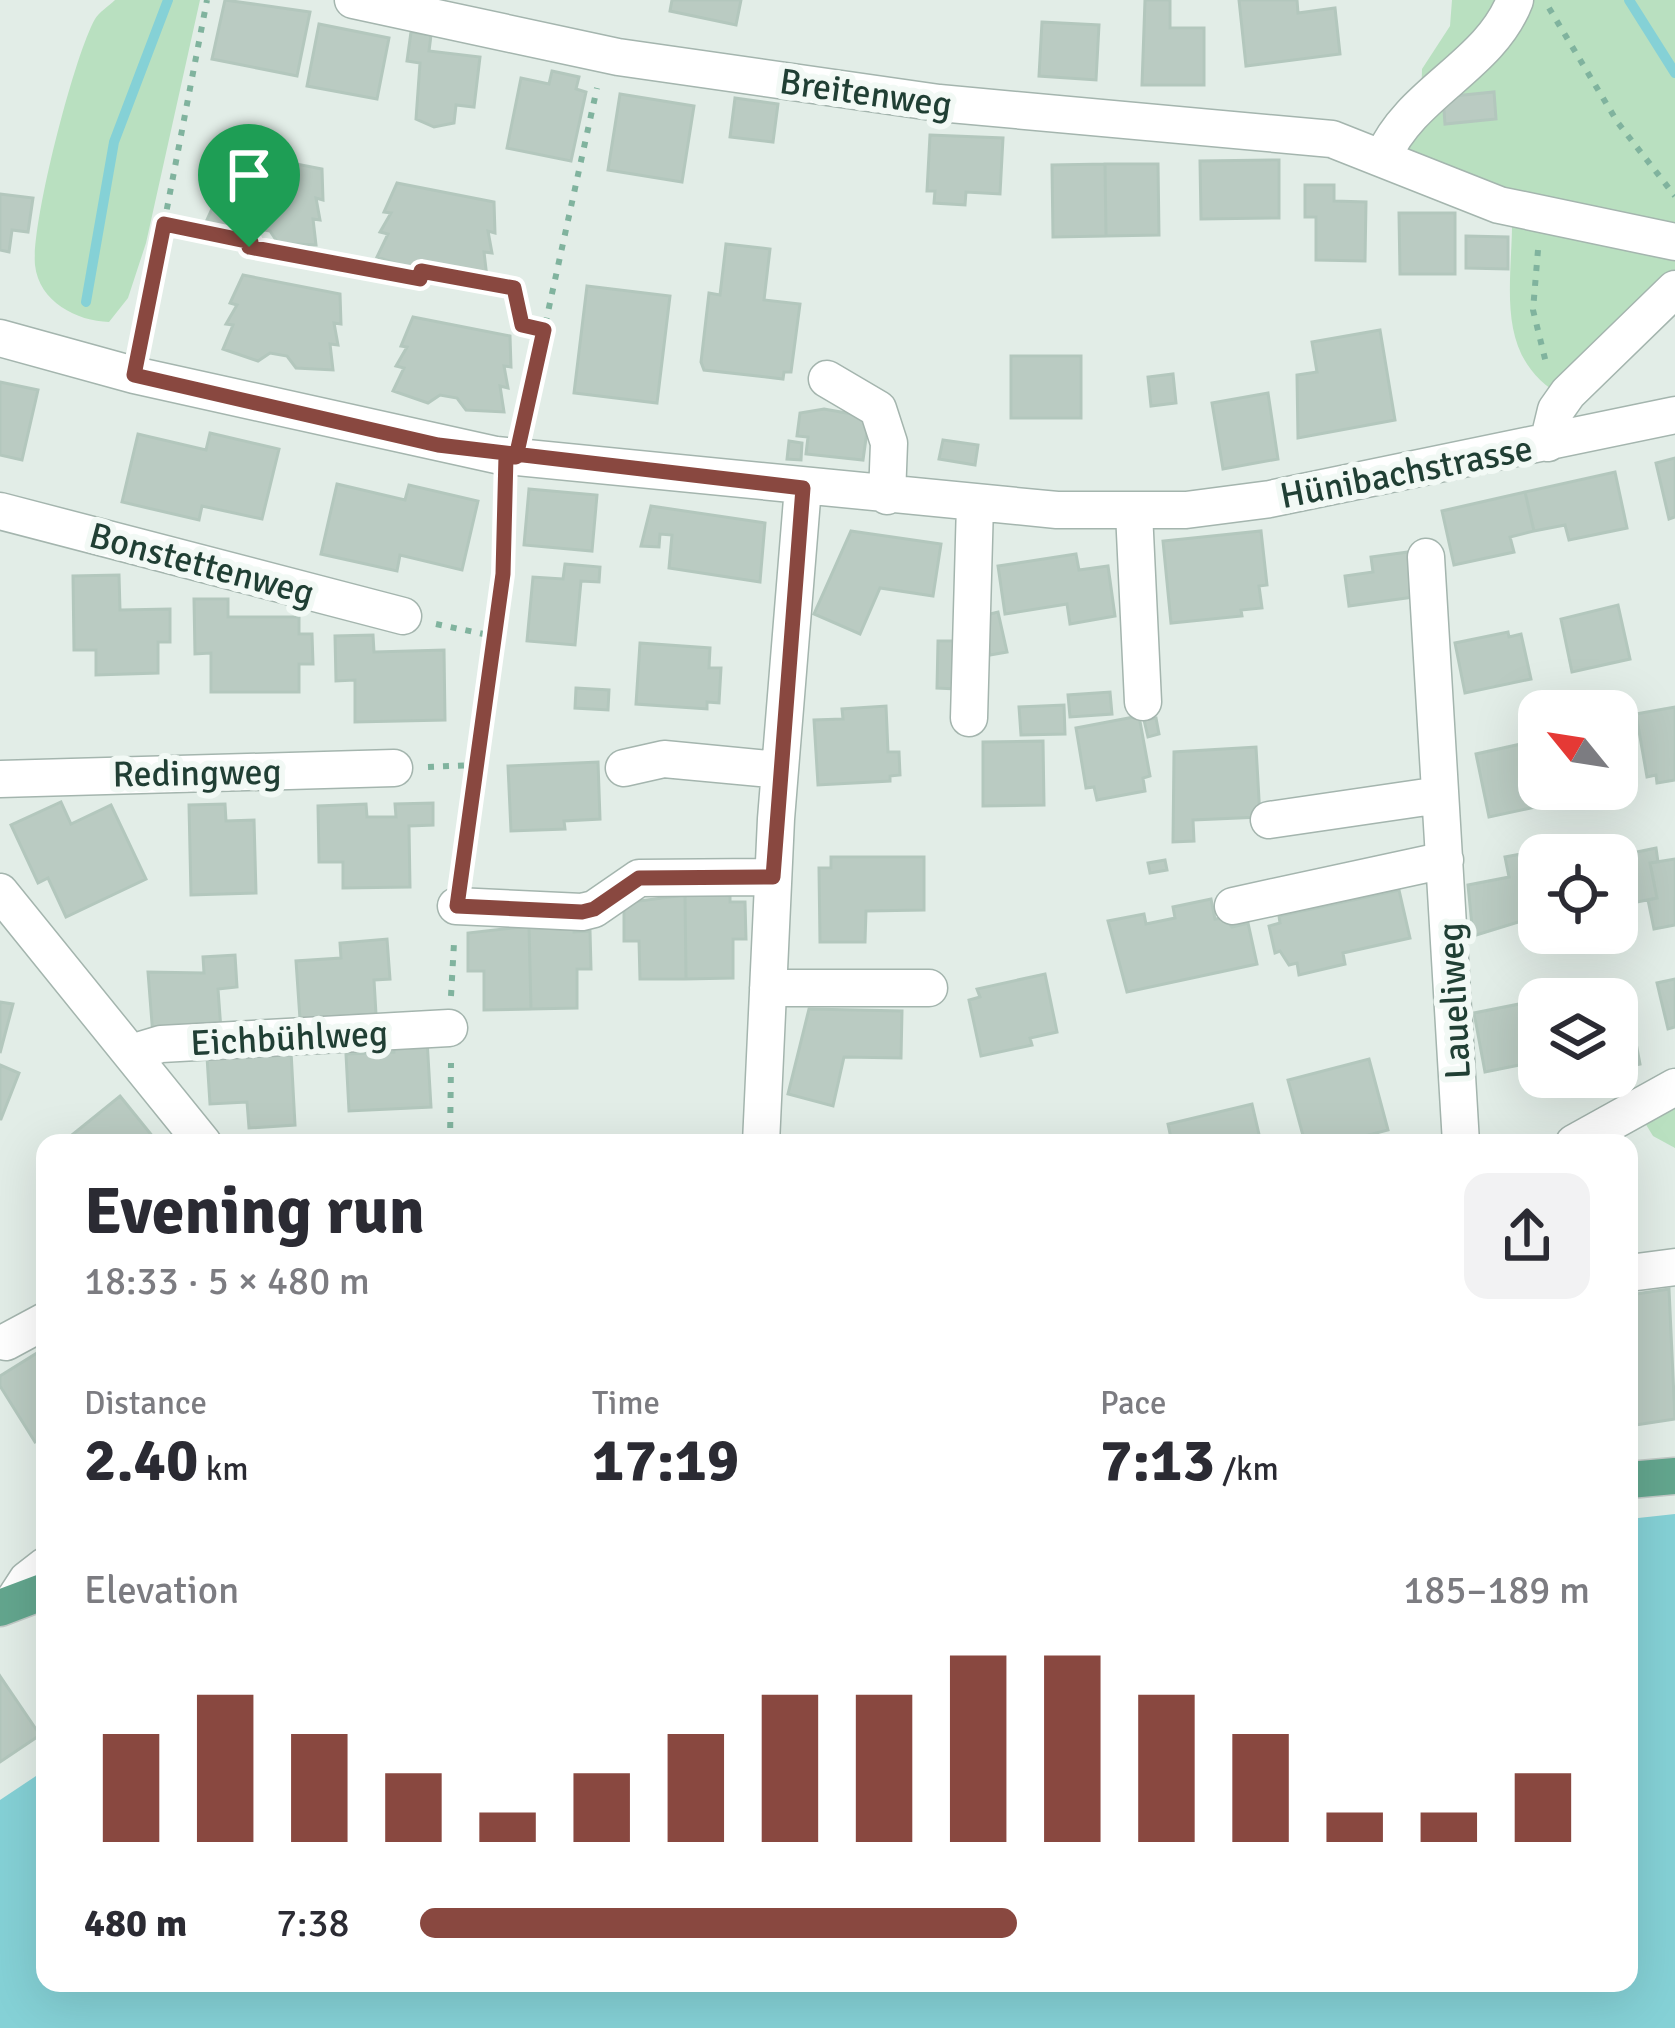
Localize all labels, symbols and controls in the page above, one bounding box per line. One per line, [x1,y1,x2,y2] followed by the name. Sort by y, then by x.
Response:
[777,59,955,128] street label: Breitenweg
[198,124,300,247] pin
[216,142,282,208] icon: arrive
[1276,426,1536,519] street label: Hünibachstrasse
[84,513,319,616] street label: Bonstettenweg
[1518,690,1638,810] north arrow
[1518,690,1638,1098] map controls
[112,750,282,797] street label: Redingweg
[1518,834,1638,954] button: locate
[1428,922,1481,1080] street label: Laueliweg
[1518,978,1638,1098] button: layers
[189,1011,389,1066] street label: Eichbühlweg
[84,1171,425,1252] text: Evening run
[1464,1173,1590,1299] button: share
[84,1257,370,1305] text: 18:33 · 5 × 480 m
[84,1383,207,1424] text: Distance
[592,1383,660,1424] text: Time
[1100,1383,1166,1424] text: Pace
[84,1424,198,1498] text: 2.40
[592,1424,739,1498] text: 17:19
[1100,1424,1215,1498] text: 7:13
[198,1449,249,1490] text: km
[1215,1449,1279,1490] text: /km
[84,1566,239,1614] text: Elevation
[1403,1566,1590,1614] text: 185–189 m
[84,1899,187,1947] text: 480 m
[276,1899,350,1947] text: 7:38

